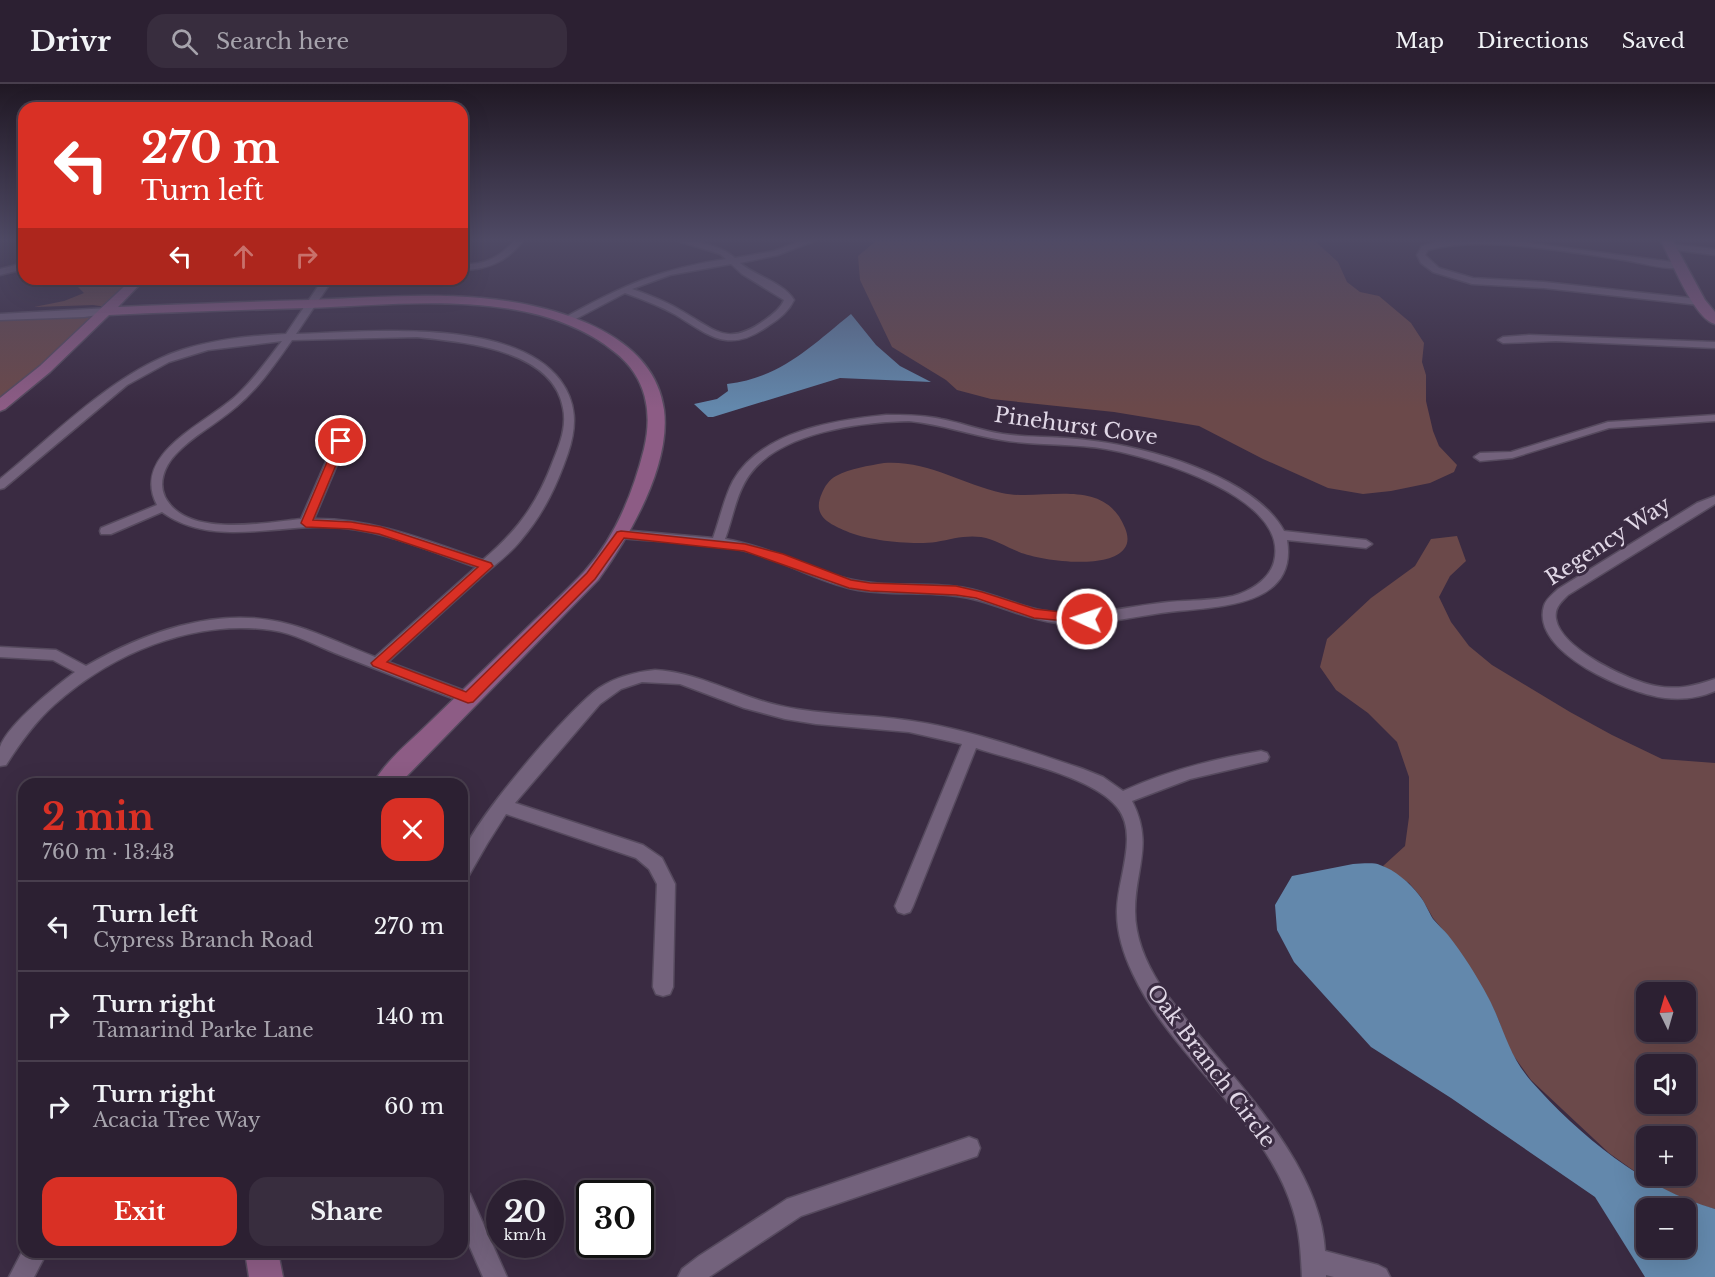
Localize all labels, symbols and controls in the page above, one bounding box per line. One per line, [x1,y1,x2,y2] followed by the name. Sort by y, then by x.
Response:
[147,14,567,68] search box
[30,24,111,59] text: Drivr
[168,25,201,58] icon: search
[216,28,349,55] text: Search here
[1395,28,1444,54] text: Map
[1477,28,1589,54] text: Directions
[1622,28,1685,54] text: Saved
[141,122,279,174] text: 270 m
[42,126,120,204] icon: left
[141,174,264,207] text: Turn left
[164,240,197,273] icon: left
[227,240,260,273] icon: ahead
[290,240,323,273] icon: right
[993,402,1159,450] street label: Pinehurst Cove
[315,415,366,466] pin
[324,424,357,457] icon: arrive
[1540,491,1676,591] street label: Regency Way
[1055,587,1119,651] position arrow
[42,795,154,840] text: 2 min
[381,798,444,861] button: close
[42,840,175,864] text: 760 m · 13:43
[93,901,198,928] text: Turn left
[42,910,75,943] icon: left
[374,913,444,940] text: 270 m
[93,928,313,952] text: Cypress Branch Road
[1141,979,1281,1153] street label: Oak Branch Circle
[1636,982,1696,1042] north arrow
[1636,982,1696,1258] map controls
[93,991,215,1018] text: Turn right
[42,1000,75,1033] icon: right
[376,1003,444,1030] text: 140 m
[93,1018,314,1042] text: Tamarind Parke Lane
[1636,1054,1696,1114] button: sound
[93,1081,215,1108] text: Turn right
[42,1090,75,1123] icon: right
[384,1093,444,1120] text: 60 m
[93,1108,260,1132] text: Acacia Tree Way
[1636,1126,1696,1186] button: +
[42,1177,237,1246] button: Exit
[249,1177,444,1246] button: Share
[576,1180,654,1258] speed limit sign: 30
[504,1193,546,1230] text: 20
[1636,1198,1696,1258] button: −
[504,1225,546,1244] text: km/h

